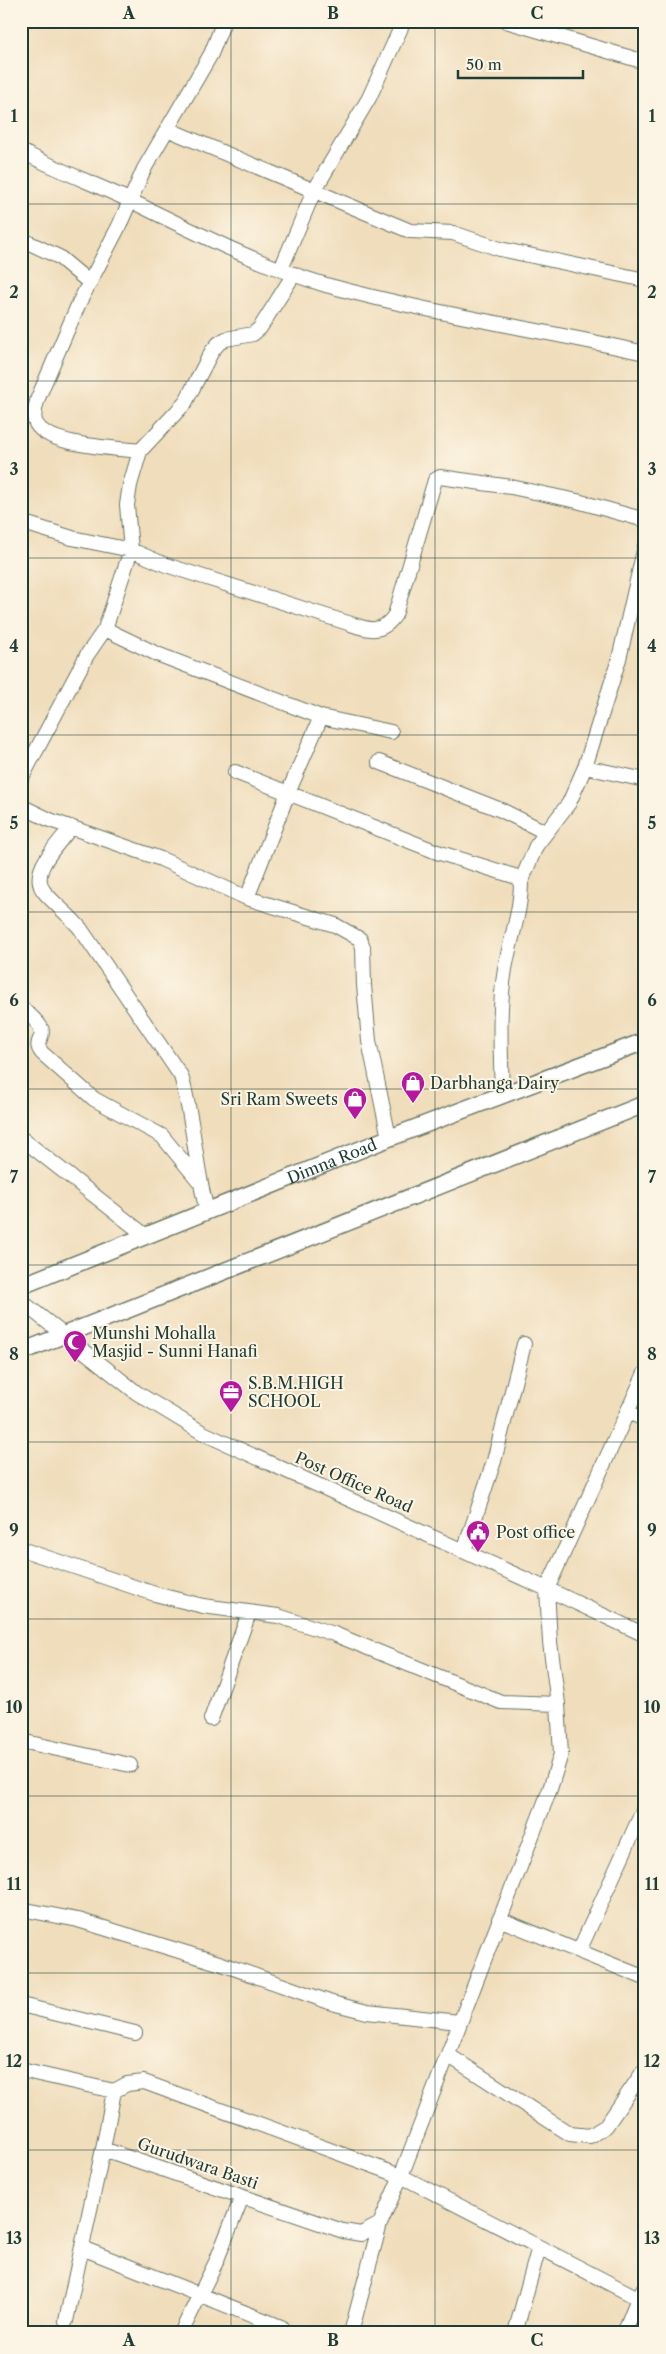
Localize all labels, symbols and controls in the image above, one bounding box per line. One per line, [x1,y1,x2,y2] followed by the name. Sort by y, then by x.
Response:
[122,3,136,23] text: A
[327,3,339,23] text: B
[531,3,543,23] text: C
[458,48,584,80] scale bar
[466,55,502,74] text: 50 m
[10,106,18,126] text: 1
[648,106,656,126] text: 1
[9,282,19,302] text: 2
[647,282,657,302] text: 2
[9,459,19,479] text: 3
[647,459,657,479] text: 3
[9,636,19,656] text: 4
[647,636,657,656] text: 4
[10,813,19,833] text: 5
[648,813,657,833] text: 5
[9,990,19,1010] text: 6
[647,990,657,1010] text: 6
[400,1070,426,1104] shop icon: Darbhanga Dairy
[430,1073,560,1093] place label: Darbhanga Dairy
[342,1086,368,1120] shop icon: Sri Ram Sweets
[220,1089,338,1109] place label: Sri Ram Sweets
[284,1134,380,1188] street label: Dimna Road
[10,1167,19,1187] text: 7
[648,1167,657,1187] text: 7
[92,1323,258,1361] place label: Munshi Mohalla Masjid - Sunni Hanafi
[62,1329,88,1363] mosque icon: Munshi Mohalla Masjid - Sunni Hanafi
[9,1344,19,1364] text: 8
[647,1344,657,1364] text: 8
[248,1373,344,1411] place label: S.B.M.HIGH SCHOOL
[218,1379,244,1413] office icon: S.B.M.HIGH SCHOOL
[292,1447,416,1517] street label: Post Office Road
[465,1519,491,1553] public building icon: Post office
[9,1520,19,1540] text: 9
[647,1520,657,1540] text: 9
[496,1522,575,1542] place label: Post office
[5,1697,23,1717] text: 10
[643,1697,661,1717] text: 10
[7,1874,22,1894] text: 11
[645,1874,660,1894] text: 11
[6,2051,22,2071] text: 12
[644,2051,660,2071] text: 12
[135,2133,261,2193] street label: Gurudwara Basti
[6,2228,22,2248] text: 13
[644,2228,660,2248] text: 13
[122,2330,136,2350] text: A
[327,2330,339,2350] text: B
[531,2330,543,2350] text: C

